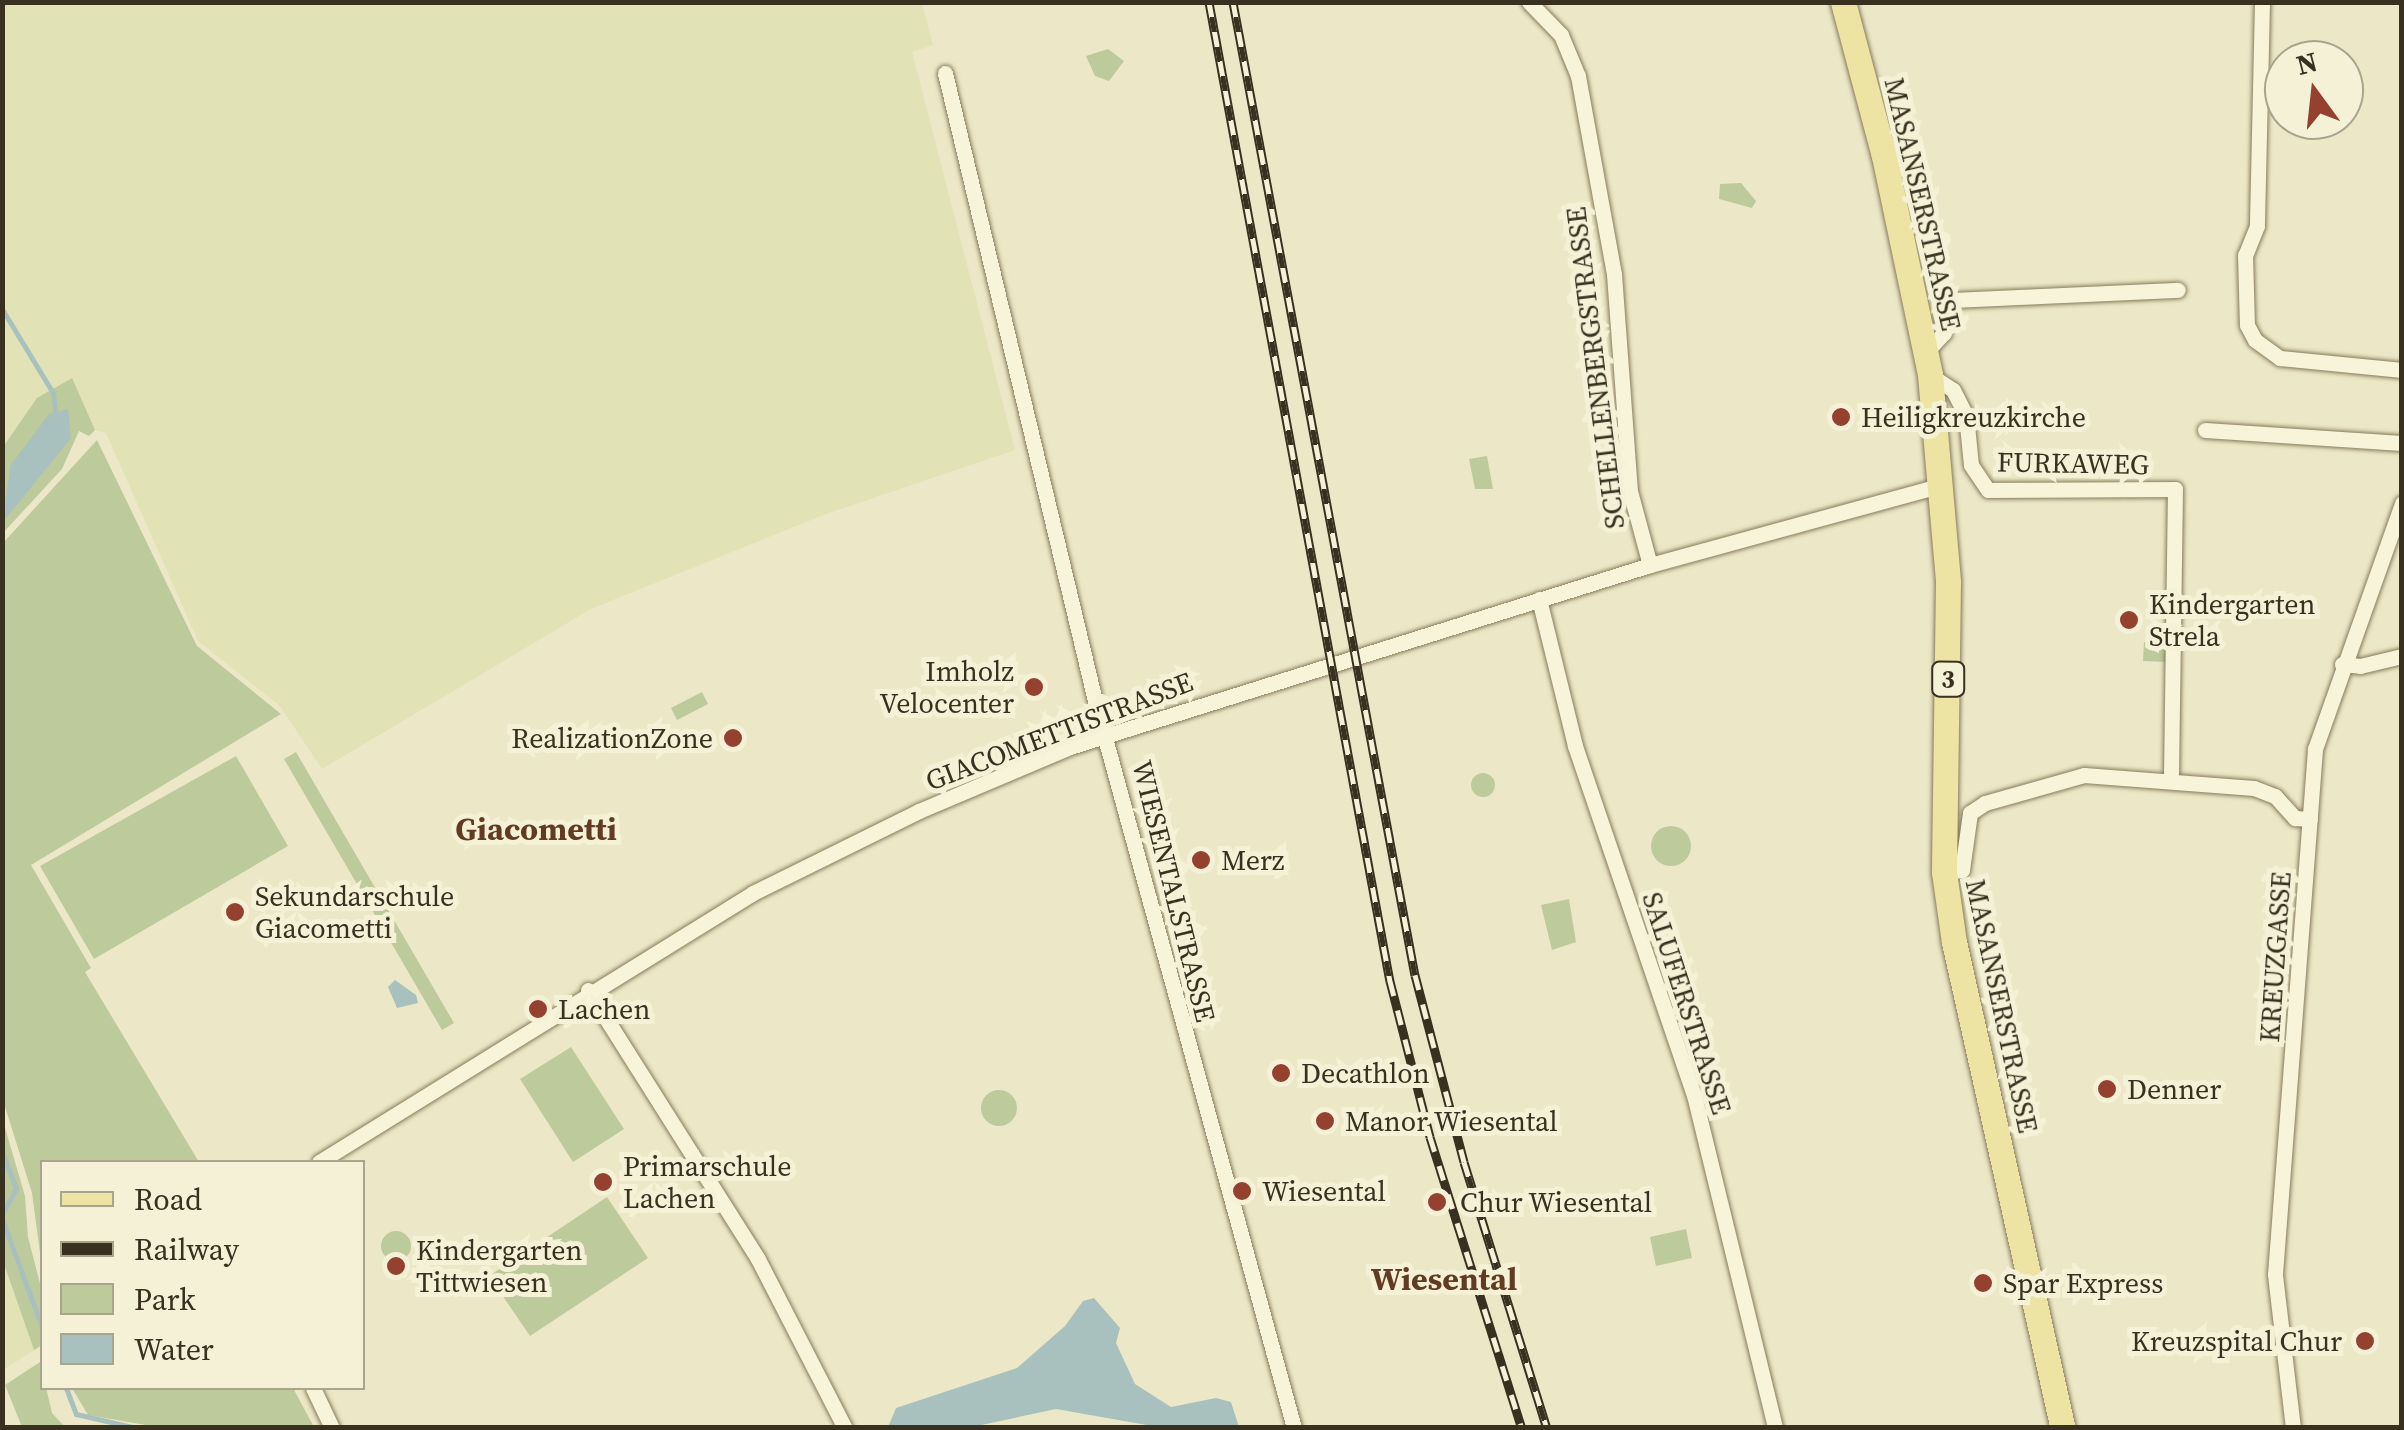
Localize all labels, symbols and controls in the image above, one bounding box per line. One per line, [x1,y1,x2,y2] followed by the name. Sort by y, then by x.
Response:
[2264,40,2364,140] north arrow
[2292,42,2322,84] text: N
[1878,74,1968,334] street label: MASANSERSTRASSE
[1559,205,1631,531] street label: SCHELLENBERGSTRASSE
[1861,400,2086,434] place label: Heiligkreuzkirche
[1830,406,1852,428] marker: Heiligkreuzkirche
[1997,445,2149,481] street label: FURKAWEG
[2149,587,2315,653] place label: Kindergarten Strela
[2118,609,2140,631] marker: Kindergarten Strela
[879,654,1014,720] place label: Imholz Velocenter
[1930,659,1966,699] road number: 3
[921,665,1197,797] street label: GIACOMETTISTRASSE
[1023,676,1045,698] marker: Imholz Velocenter
[511,721,713,755] place label: RealizationZone
[722,727,744,749] marker: RealizationZone
[1125,757,1223,1025] street label: WIESENTALSTRASSE
[455,810,617,848] district label: Giacometti
[1221,843,1285,877] place label: Merz
[1190,849,1212,871] marker: Merz
[2252,871,2298,1043] street label: KREUZGASSE
[1959,876,2045,1136] street label: MASANSERSTRASSE
[255,879,454,945] place label: Sekundarschule Giacometti
[1635,888,1739,1118] street label: SALUFERSTRASSE
[224,901,246,923] marker: Sekundarschule Giacometti
[558,992,650,1026] place label: Lachen
[527,998,549,1020] marker: Lachen
[1301,1056,1430,1090] place label: Decathlon
[1270,1062,1292,1084] marker: Decathlon
[2127,1072,2221,1106] place label: Denner
[2096,1078,2118,1100] marker: Denner
[1345,1104,1558,1138] place label: Manor Wiesental
[1314,1110,1336,1132] marker: Manor Wiesental
[623,1149,791,1215] place label: Primarschule Lachen
[40,1160,365,1390] legend
[592,1171,614,1193] marker: Primarschule Lachen
[1262,1174,1386,1208] place label: Wiesental
[134,1179,202,1220] text: Road
[1231,1180,1253,1202] marker: Wiesental
[1460,1185,1653,1219] place label: Chur Wiesental
[1424,1189,1450,1215] marker: Chur Wiesental
[134,1229,239,1270] text: Railway
[416,1233,582,1299] place label: Kindergarten Tittwiesen
[385,1255,407,1277] marker: Kindergarten Tittwiesen
[1371,1260,1517,1298] district label: Wiesental
[2003,1266,2163,1300] place label: Spar Express
[1972,1272,1994,1294] marker: Spar Express
[134,1279,196,1320] text: Park
[2131,1324,2342,1358] place label: Kreuzspital Chur
[2352,1328,2378,1354] marker: Kreuzspital Chur
[134,1329,214,1370] text: Water

